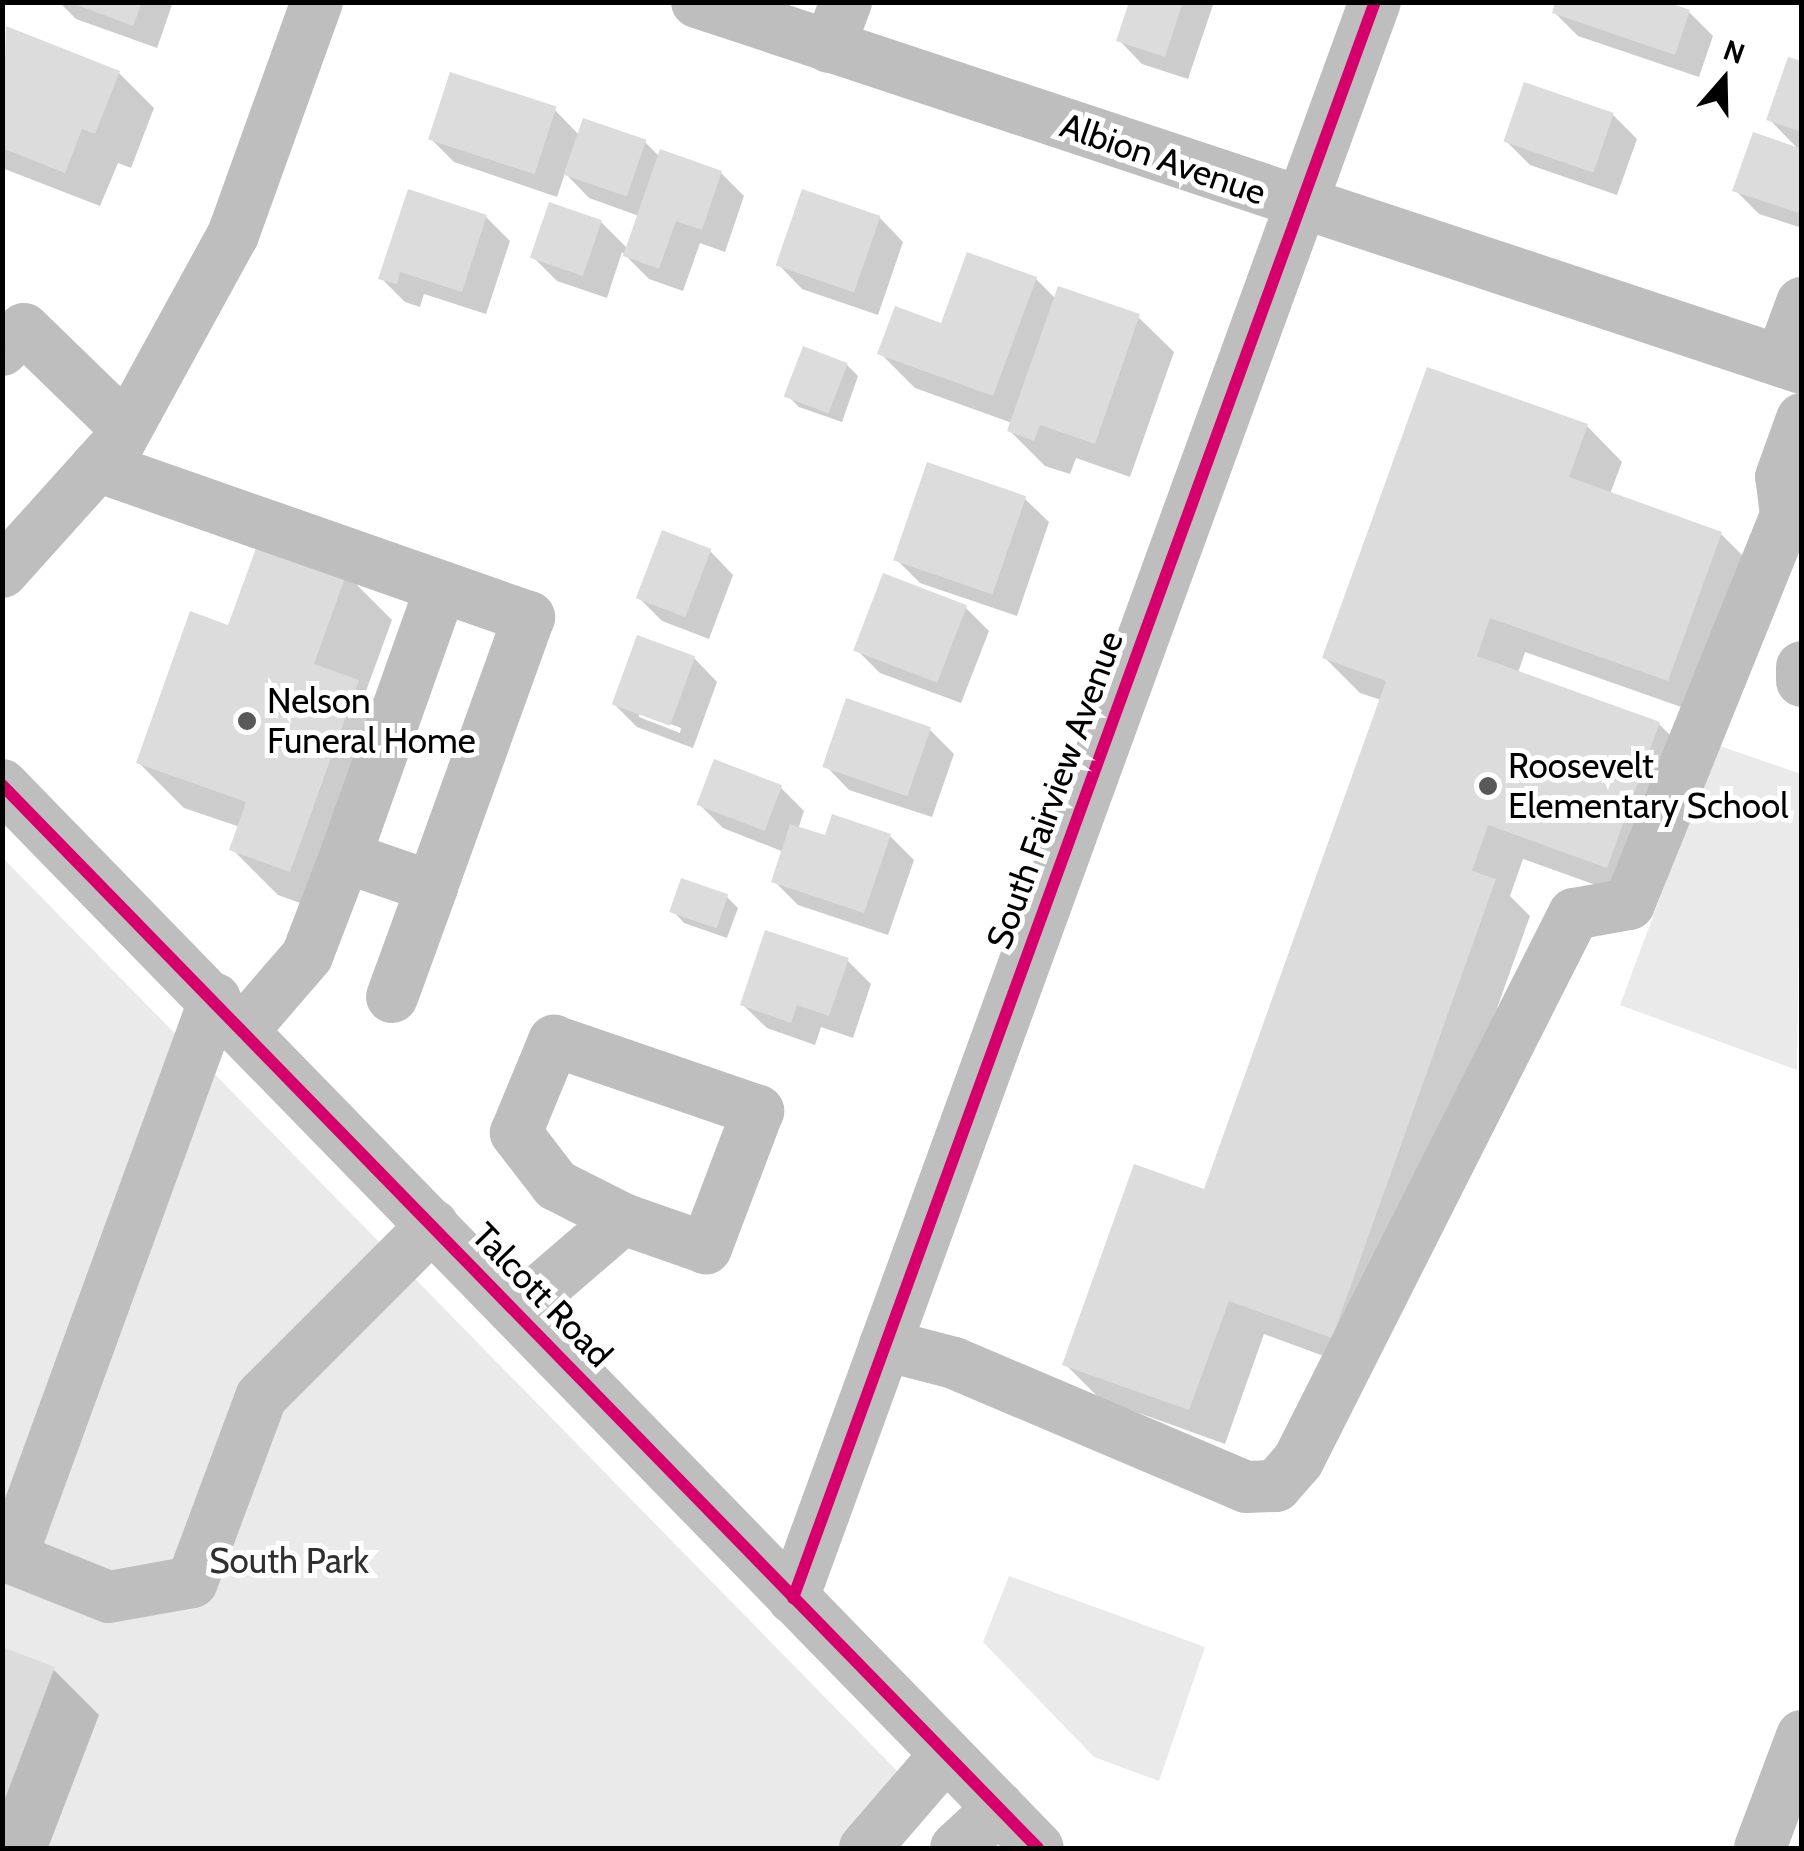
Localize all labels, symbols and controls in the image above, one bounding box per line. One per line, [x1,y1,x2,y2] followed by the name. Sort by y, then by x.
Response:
[1674,30,1774,130] north arrow
[1719,32,1749,71] text: N
[1055,104,1271,214] street label: Albion Avenue
[978,625,1132,955] street label: South Fairview Avenue
[267,680,476,762] place label: Nelson Funeral Home
[236,710,258,732] marker: Nelson Funeral Home
[1508,745,1789,827] place label: Roosevelt Elementary School
[1477,775,1499,797] marker: Roosevelt Elementary School
[463,1214,621,1376] street label: Talcott Road
[209,1540,369,1582] park label: South Park

